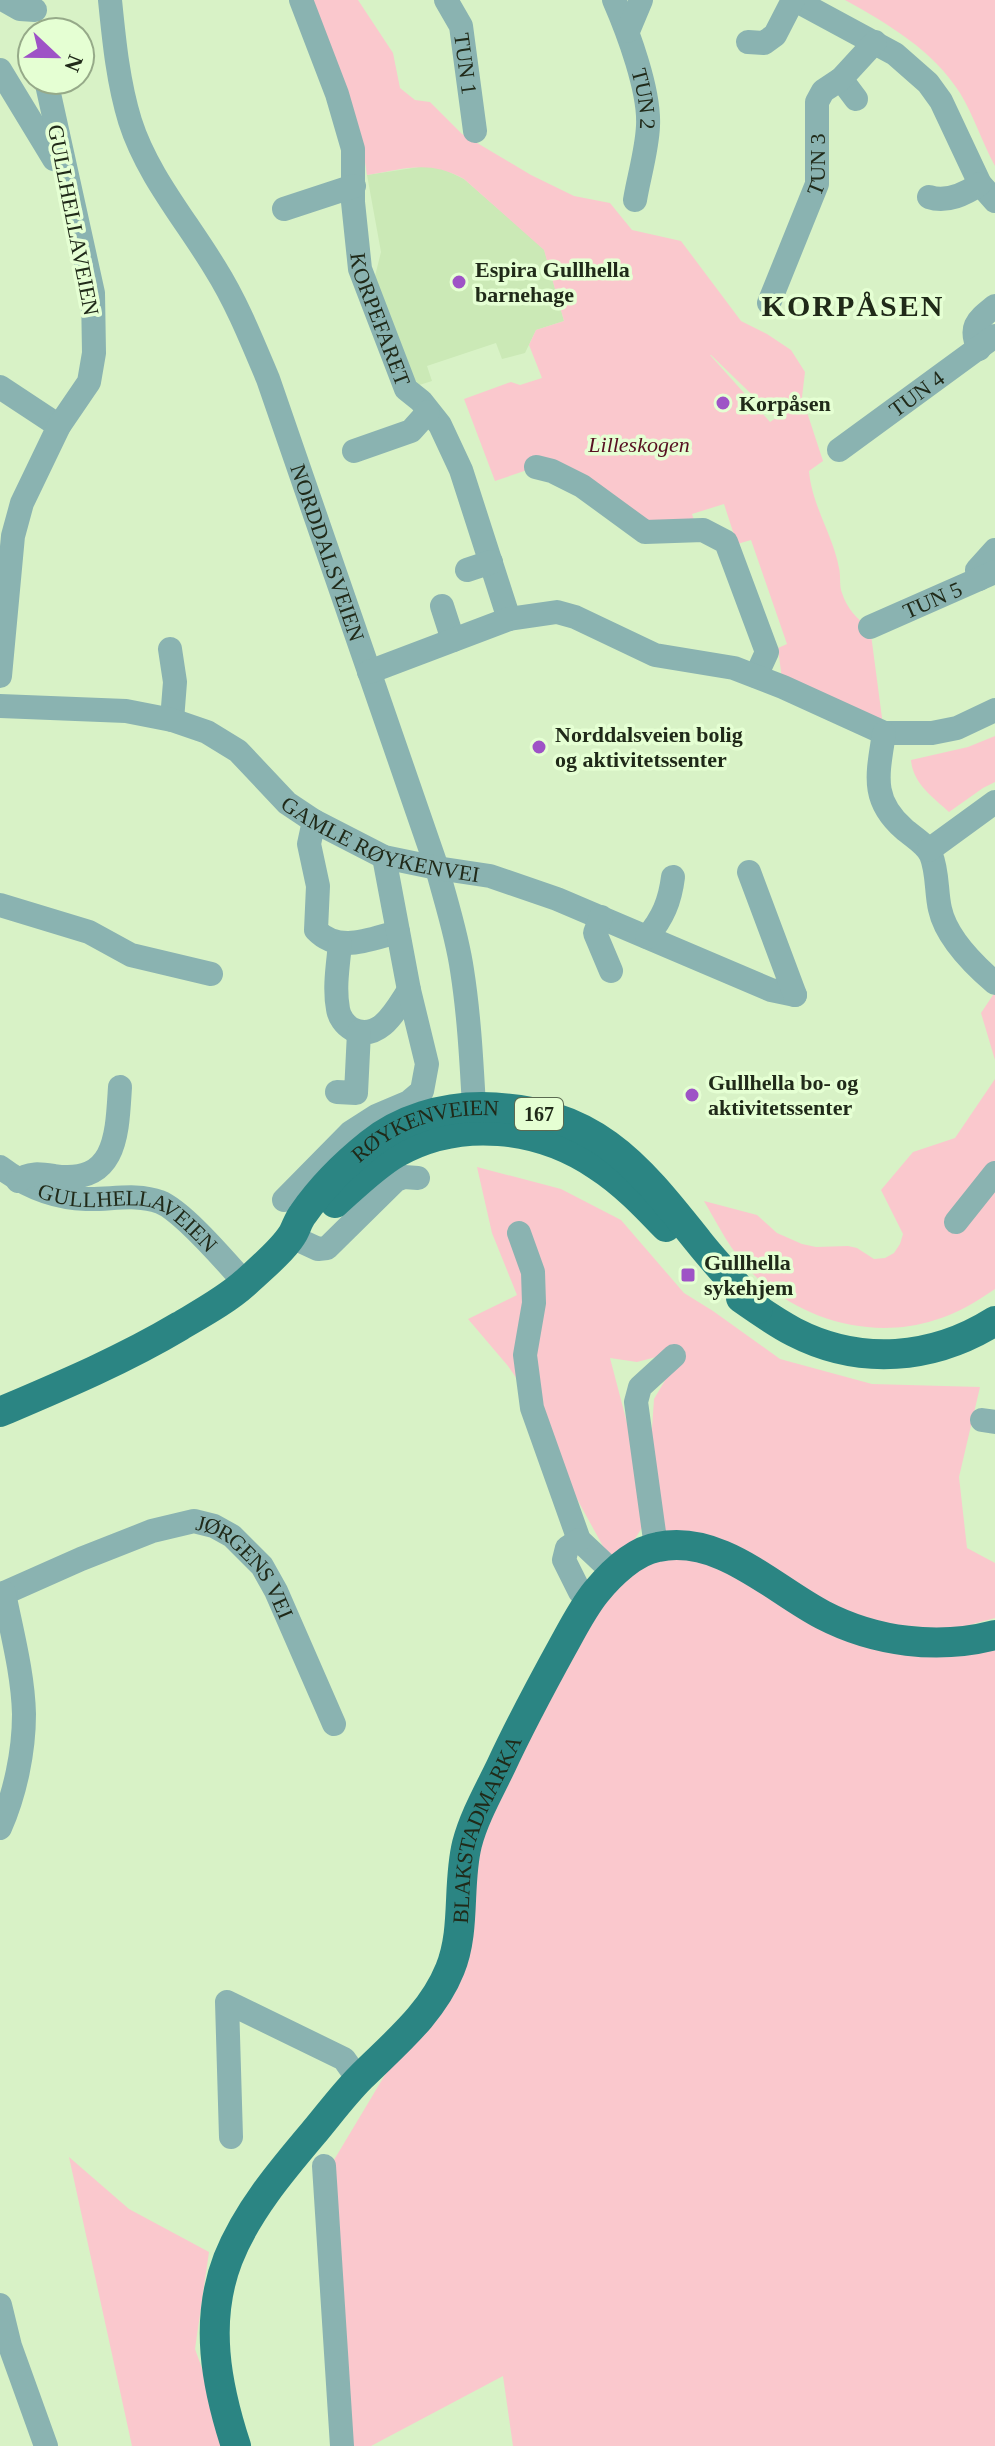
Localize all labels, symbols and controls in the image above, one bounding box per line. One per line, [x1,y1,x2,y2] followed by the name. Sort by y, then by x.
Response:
[16,16,96,96] north arrow
[449,31,482,96] street label: TUN 1
[59,51,89,75] text: N
[626,66,660,130] street label: TUN 2
[43,123,104,318] street label: GULLHELLAVEIEN
[802,133,830,199] street label: TUN 3
[345,251,416,390] street label: KORPEFARET
[475,257,630,307] place label: Espira Gullhella barnehage
[450,273,468,291] marker: Espira Gullhella barnehage
[762,289,944,322] district label: KORPÅSEN
[885,365,949,422] street label: TUN 4
[739,391,831,416] place label: Korpåsen
[714,394,732,412] marker: Korpåsen
[587,432,690,457] park label: Lilleskogen
[285,461,370,645] street label: NORDDALSVEIEN
[899,576,966,624] street label: TUN 5
[555,722,743,772] place label: Norddalsveien bolig og aktivitetssenter
[530,738,548,756] marker: Norddalsveien bolig og aktivitetssenter
[277,791,481,887] street label: GAMLE RØYKENVEI
[708,1070,858,1120] place label: Gullhella bo- og aktivitetssenter
[683,1086,701,1104] marker: Gullhella bo- og aktivitetssenter
[346,1095,500,1167] street label: RØYKENVEIEN
[515,1098,563,1130] road number: 167
[35,1178,222,1257] street label: GULLHELLAVEIEN
[704,1250,793,1300] place label: Gullhella sykehjem
[679,1266,697,1284] marker: Gullhella sykehjem
[193,1510,299,1623] street label: JØRGENS VEI
[448,1731,527,1924] street label: BLAKSTADMARKA

